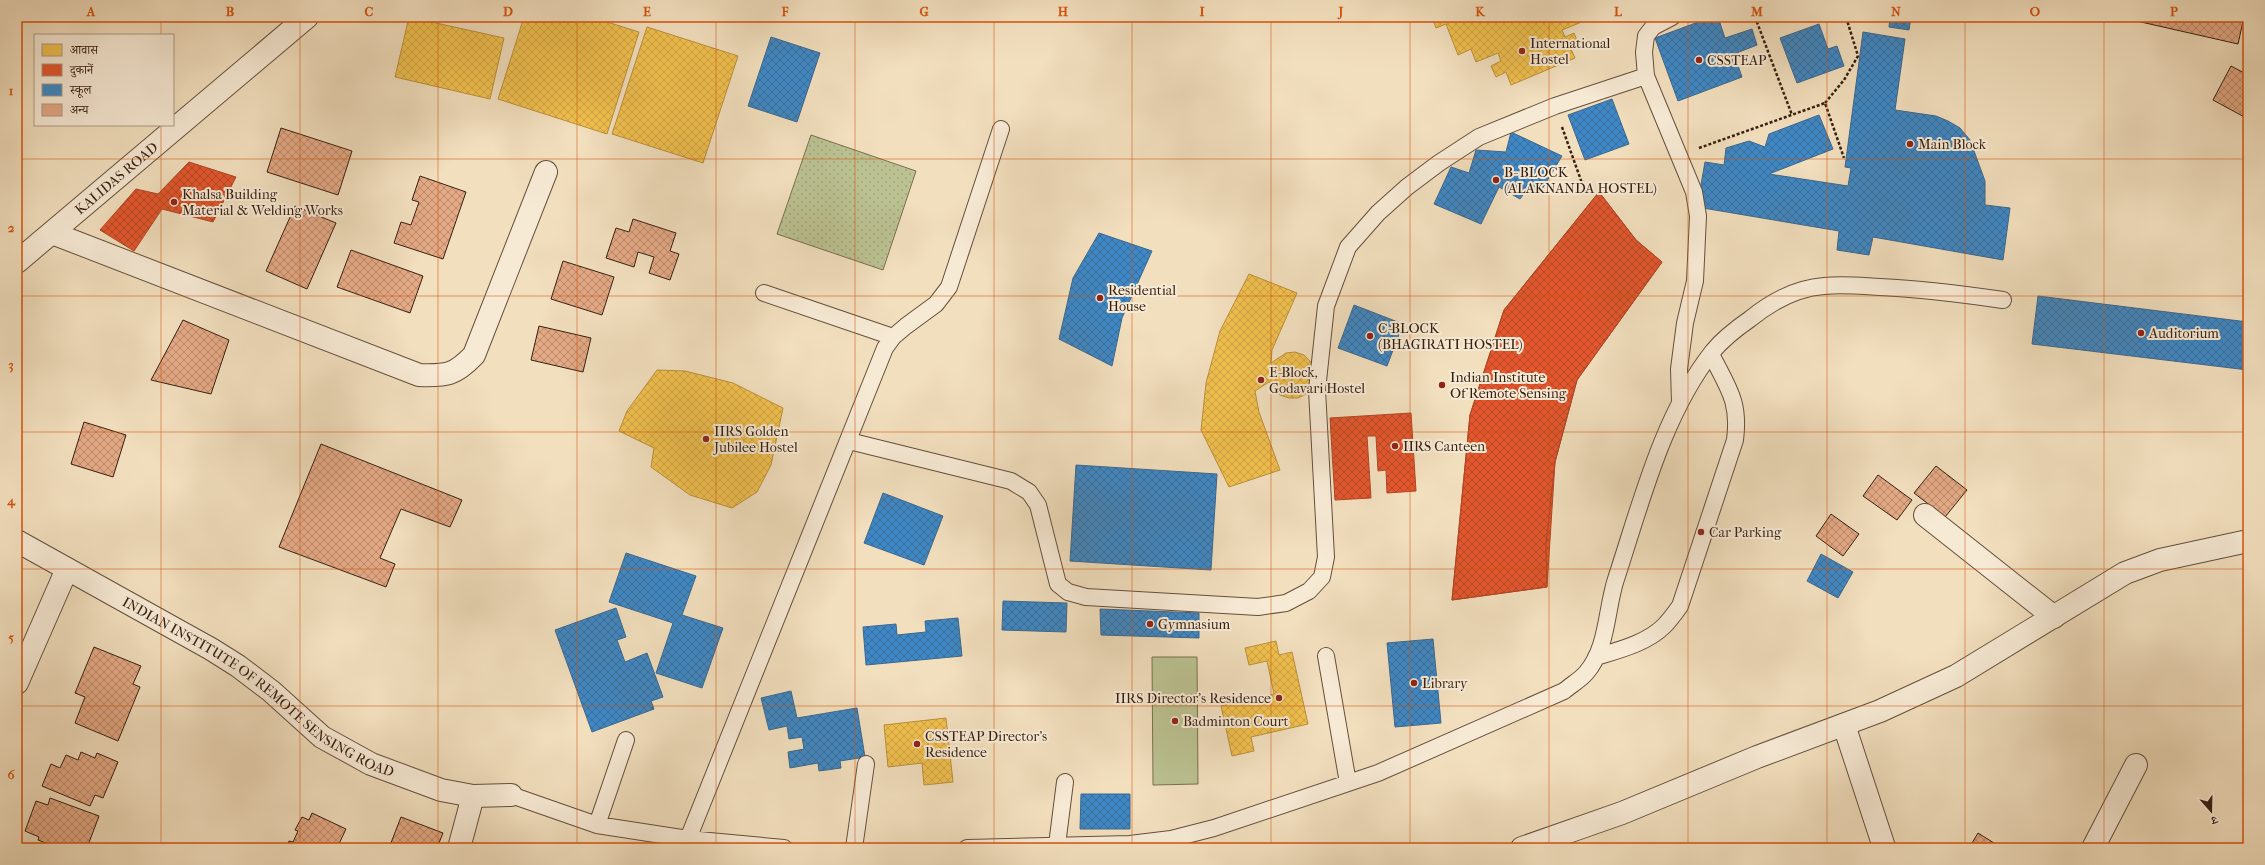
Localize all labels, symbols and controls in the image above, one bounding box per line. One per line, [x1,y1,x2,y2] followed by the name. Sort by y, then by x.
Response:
[86,4,96,19] text: A
[226,4,235,19] text: B
[365,4,374,19] text: C
[503,4,513,19] text: D
[643,4,651,19] text: E
[781,4,789,19] text: F
[919,4,929,19] text: G
[1058,4,1069,19] text: H
[1199,4,1205,19] text: I
[1337,4,1344,20] text: J
[1475,4,1486,19] text: K
[1614,4,1623,19] text: L
[1750,4,1763,19] text: M
[1891,4,1901,19] text: N
[2030,4,2040,19] text: O
[2170,4,2178,19] text: P
[34,34,174,126] legend
[1530,35,1611,68] place label: International Hostel
[70,43,99,57] text: आवास
[1517,46,1527,56] marker: International Hostel
[1707,52,1767,69] place label: CSSTEAP
[1694,55,1704,65] marker: CSSTEAP
[69,63,94,78] text: दुकानें
[9,83,14,98] text: 1
[69,83,93,98] text: स्कूल
[70,103,90,117] text: अन्य
[1918,136,1987,153] place label: Main Block
[72,138,162,218] street label: KALIDAS ROAD
[1905,139,1915,149] marker: Main Block
[1504,164,1657,197] place label: B- BLOCK (ALAKNANDA HOSTEL)
[1491,175,1501,185] marker: B- BLOCK (ALAKNANDA HOSTEL)
[182,186,343,219] place label: Khalsa Building Material & Welding Works
[169,197,179,207] marker: Khalsa Building Material & Welding Works
[8,220,15,235] text: 2
[1108,282,1176,315] place label: Residential House
[1095,293,1105,303] marker: Residential House
[1378,320,1523,353] place label: C-BLOCK (BHAGIRATI HOSTEL)
[2148,325,2219,342] place label: Auditorium
[2136,328,2146,338] marker: Auditorium
[1365,331,1375,341] marker: C-BLOCK (BHAGIRATI HOSTEL)
[8,357,14,373] text: 3
[1269,364,1365,397] place label: E-Block, Godavari Hostel
[1450,369,1567,402] place label: Indian Institute Of Remote Sensing
[1256,375,1266,385] marker: E-Block, Godavari Hostel
[1437,380,1447,390] marker: Indian Institute Of Remote Sensing
[713,423,798,456] place label: IIRS Golden Jubilee Hostel
[701,434,711,444] marker: IIRS Golden Jubilee Hostel
[1403,438,1485,455] place label: IIRS Canteen
[1390,441,1400,451] marker: IIRS Canteen
[6,493,16,509] text: 4
[1709,524,1782,541] place label: Car Parking
[1696,527,1706,537] marker: Car Parking
[119,593,397,781] street label: INDIAN INSTITUTE OF REMOTE SENSING ROAD
[1158,616,1231,633] place label: Gymnasium
[1145,619,1155,629] marker: Gymnasium
[8,630,14,645] text: 5
[1422,675,1468,692] place label: Library
[1409,678,1419,688] marker: Library
[1115,690,1271,707] place label: IIRS Director's Residence
[1274,693,1284,703] marker: IIRS Director's Residence
[1183,713,1289,730] place label: Badminton Court
[1170,716,1180,726] marker: Badminton Court
[925,728,1047,761] place label: CSSTEAP Director's Residence
[912,739,922,749] marker: CSSTEAP Director's Residence
[7,767,15,782] text: 6
[2191,791,2231,831] north arrow
[2208,813,2220,827] text: उ

